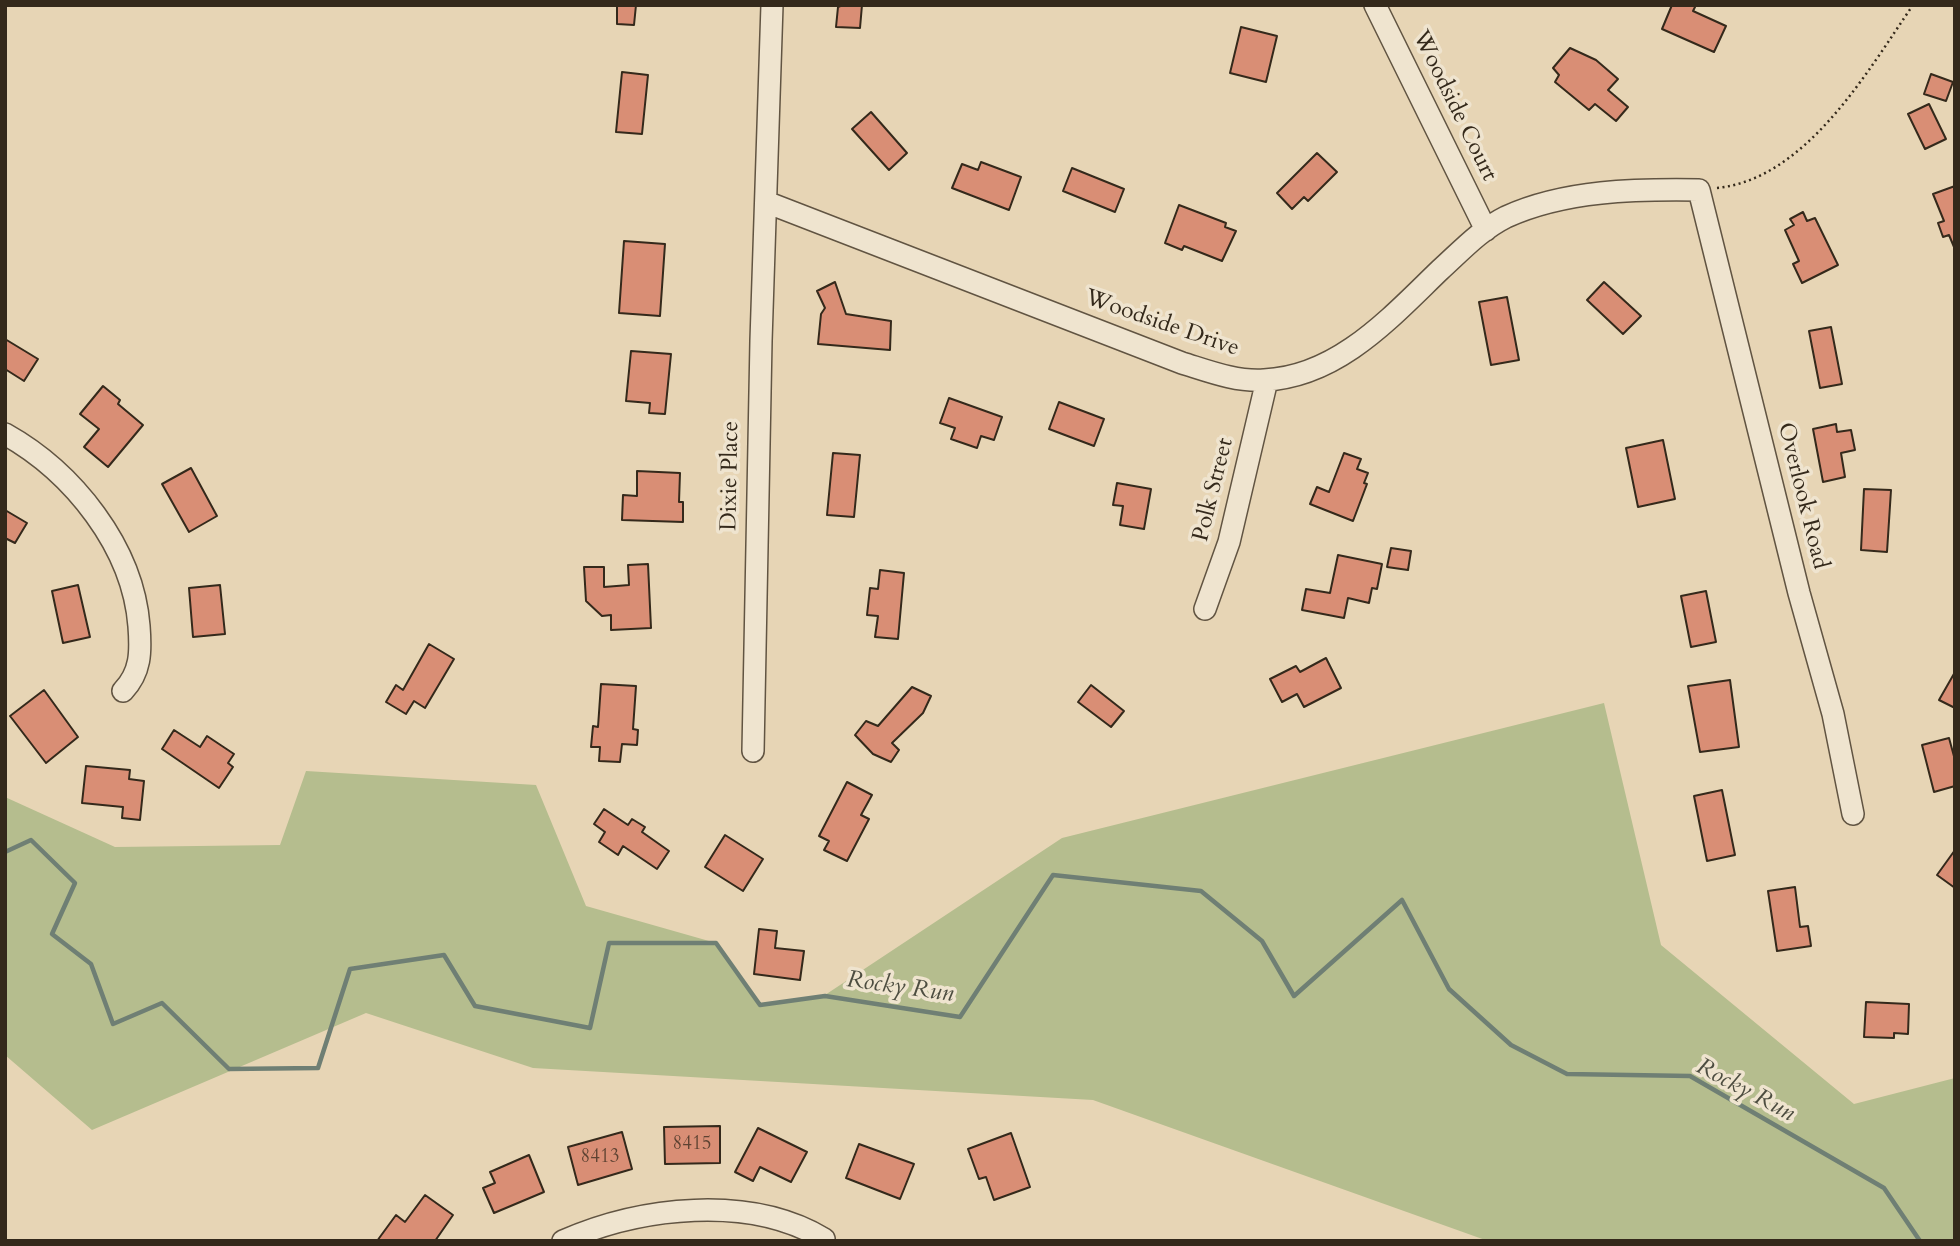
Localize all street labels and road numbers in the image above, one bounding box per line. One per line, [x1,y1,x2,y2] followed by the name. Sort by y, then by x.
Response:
[1406,26,1502,186] street label: Woodside Court
[1081,285,1243,363] street label: Woodside Drive
[1770,420,1834,572] street label: Overlook Road
[716,421,746,531] street label: Dixie Place
[1188,435,1240,545] street label: Polk Street

